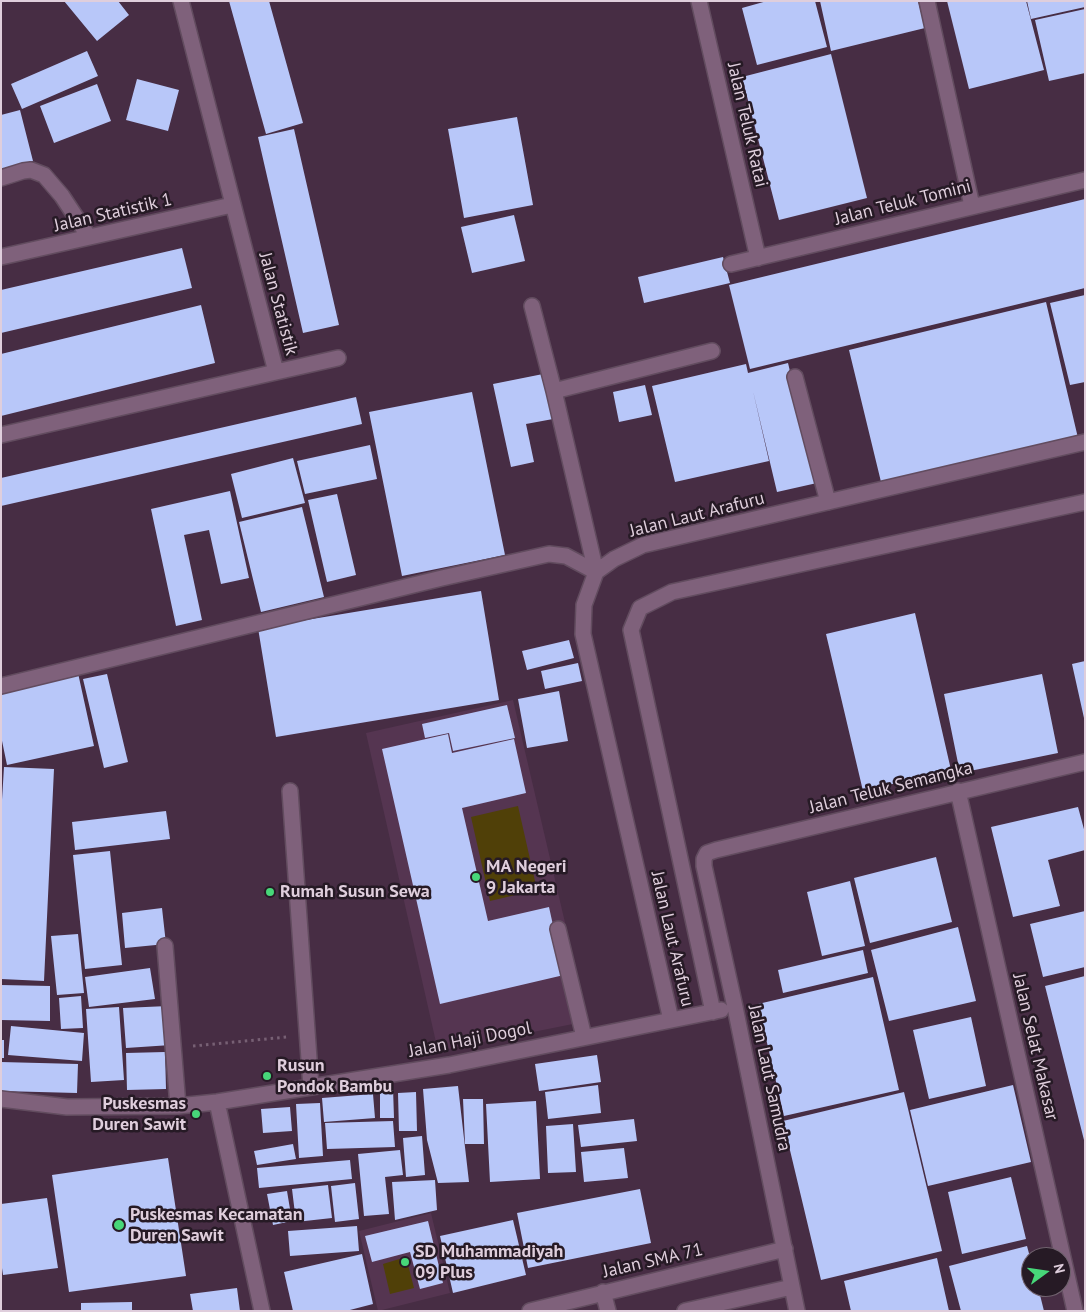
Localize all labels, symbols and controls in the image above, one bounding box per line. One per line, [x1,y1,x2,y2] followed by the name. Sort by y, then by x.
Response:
[722,60,772,190] street label: Jalan Teluk Ratai
[833,176,973,230] street label: Jalan Teluk Tomini
[52,189,174,237] street label: Jalan Statistik 1
[254,250,302,358] street label: Jalan Statistik
[627,488,767,542] street label: Jalan Laut Arafuru
[807,757,975,819] street label: Jalan Teluk Semangka
[486,856,567,899] place label: MA Negeri 9 Jakarta
[646,869,698,1009] street label: Jalan Laut Arafuru
[470,871,482,883] marker: MA Negeri 9 Jakarta
[280,881,430,903] place label: Rumah Susun Sewa
[264,886,276,898] marker: Rumah Susun Sewa
[1008,971,1062,1123] street label: Jalan Selat Makasar
[743,1003,795,1153] street label: Jalan Laut Samudra
[407,1018,533,1062] street label: Jalan Haji Dogol
[277,1055,392,1098] place label: Rusun Pondok Bambu
[261,1070,273,1082] marker: Rusun Pondok Bambu
[92,1093,186,1136] place label: Puskesmas Duren Sawit
[190,1108,202,1120] marker: Puskesmas Duren Sawit
[130,1204,302,1246] place label: Puskesmas Kecamatan Duren Sawit
[112,1218,126,1232] marker: Puskesmas Kecamatan Duren Sawit
[601,1239,705,1283] street label: Jalan SMA 71
[415,1241,563,1284] place label: SD Muhammadiyah 09 Plus
[1021,1247,1071,1297] north arrow
[399,1256,411,1268] marker: SD Muhammadiyah 09 Plus
[1050,1262,1069,1275] text: N

